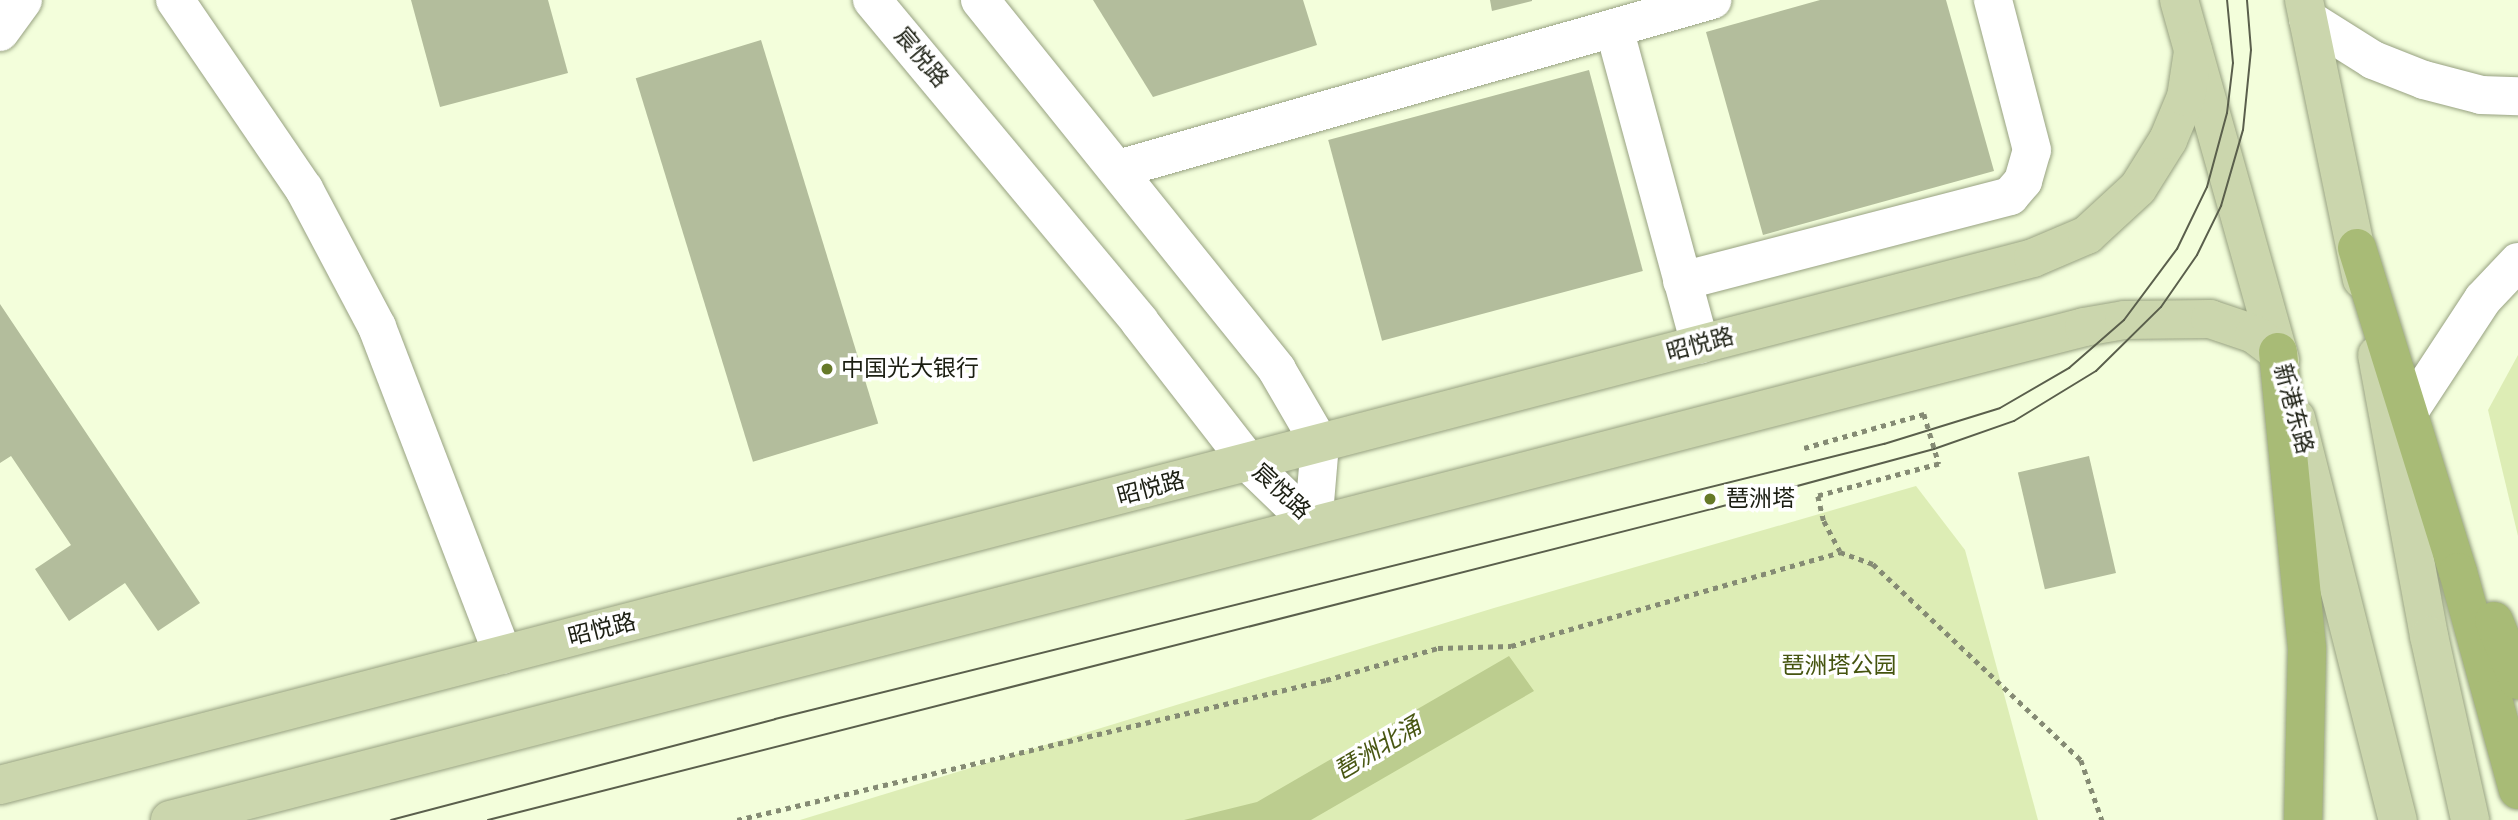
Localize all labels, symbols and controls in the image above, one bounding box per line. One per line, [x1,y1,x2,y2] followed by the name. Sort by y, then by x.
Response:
[888,23,954,93] street label: 宸悦路
[1663,323,1737,367] street label: 昭悦路
[841,355,979,383] place label: 中国光大银行
[819,361,835,377] marker: 中国光大银行
[2268,361,2318,457] street label: 新港东路
[1246,458,1316,526] street label: 宸悦路
[1114,467,1188,511] street label: 昭悦路
[1726,485,1795,513] place label: 琶洲塔
[1700,489,1720,509] marker: 琶洲塔
[565,608,639,652] street label: 昭悦路
[1782,652,1896,680] park label: 琶洲塔公园
[1329,712,1427,786] water label: 琶洲北涌

